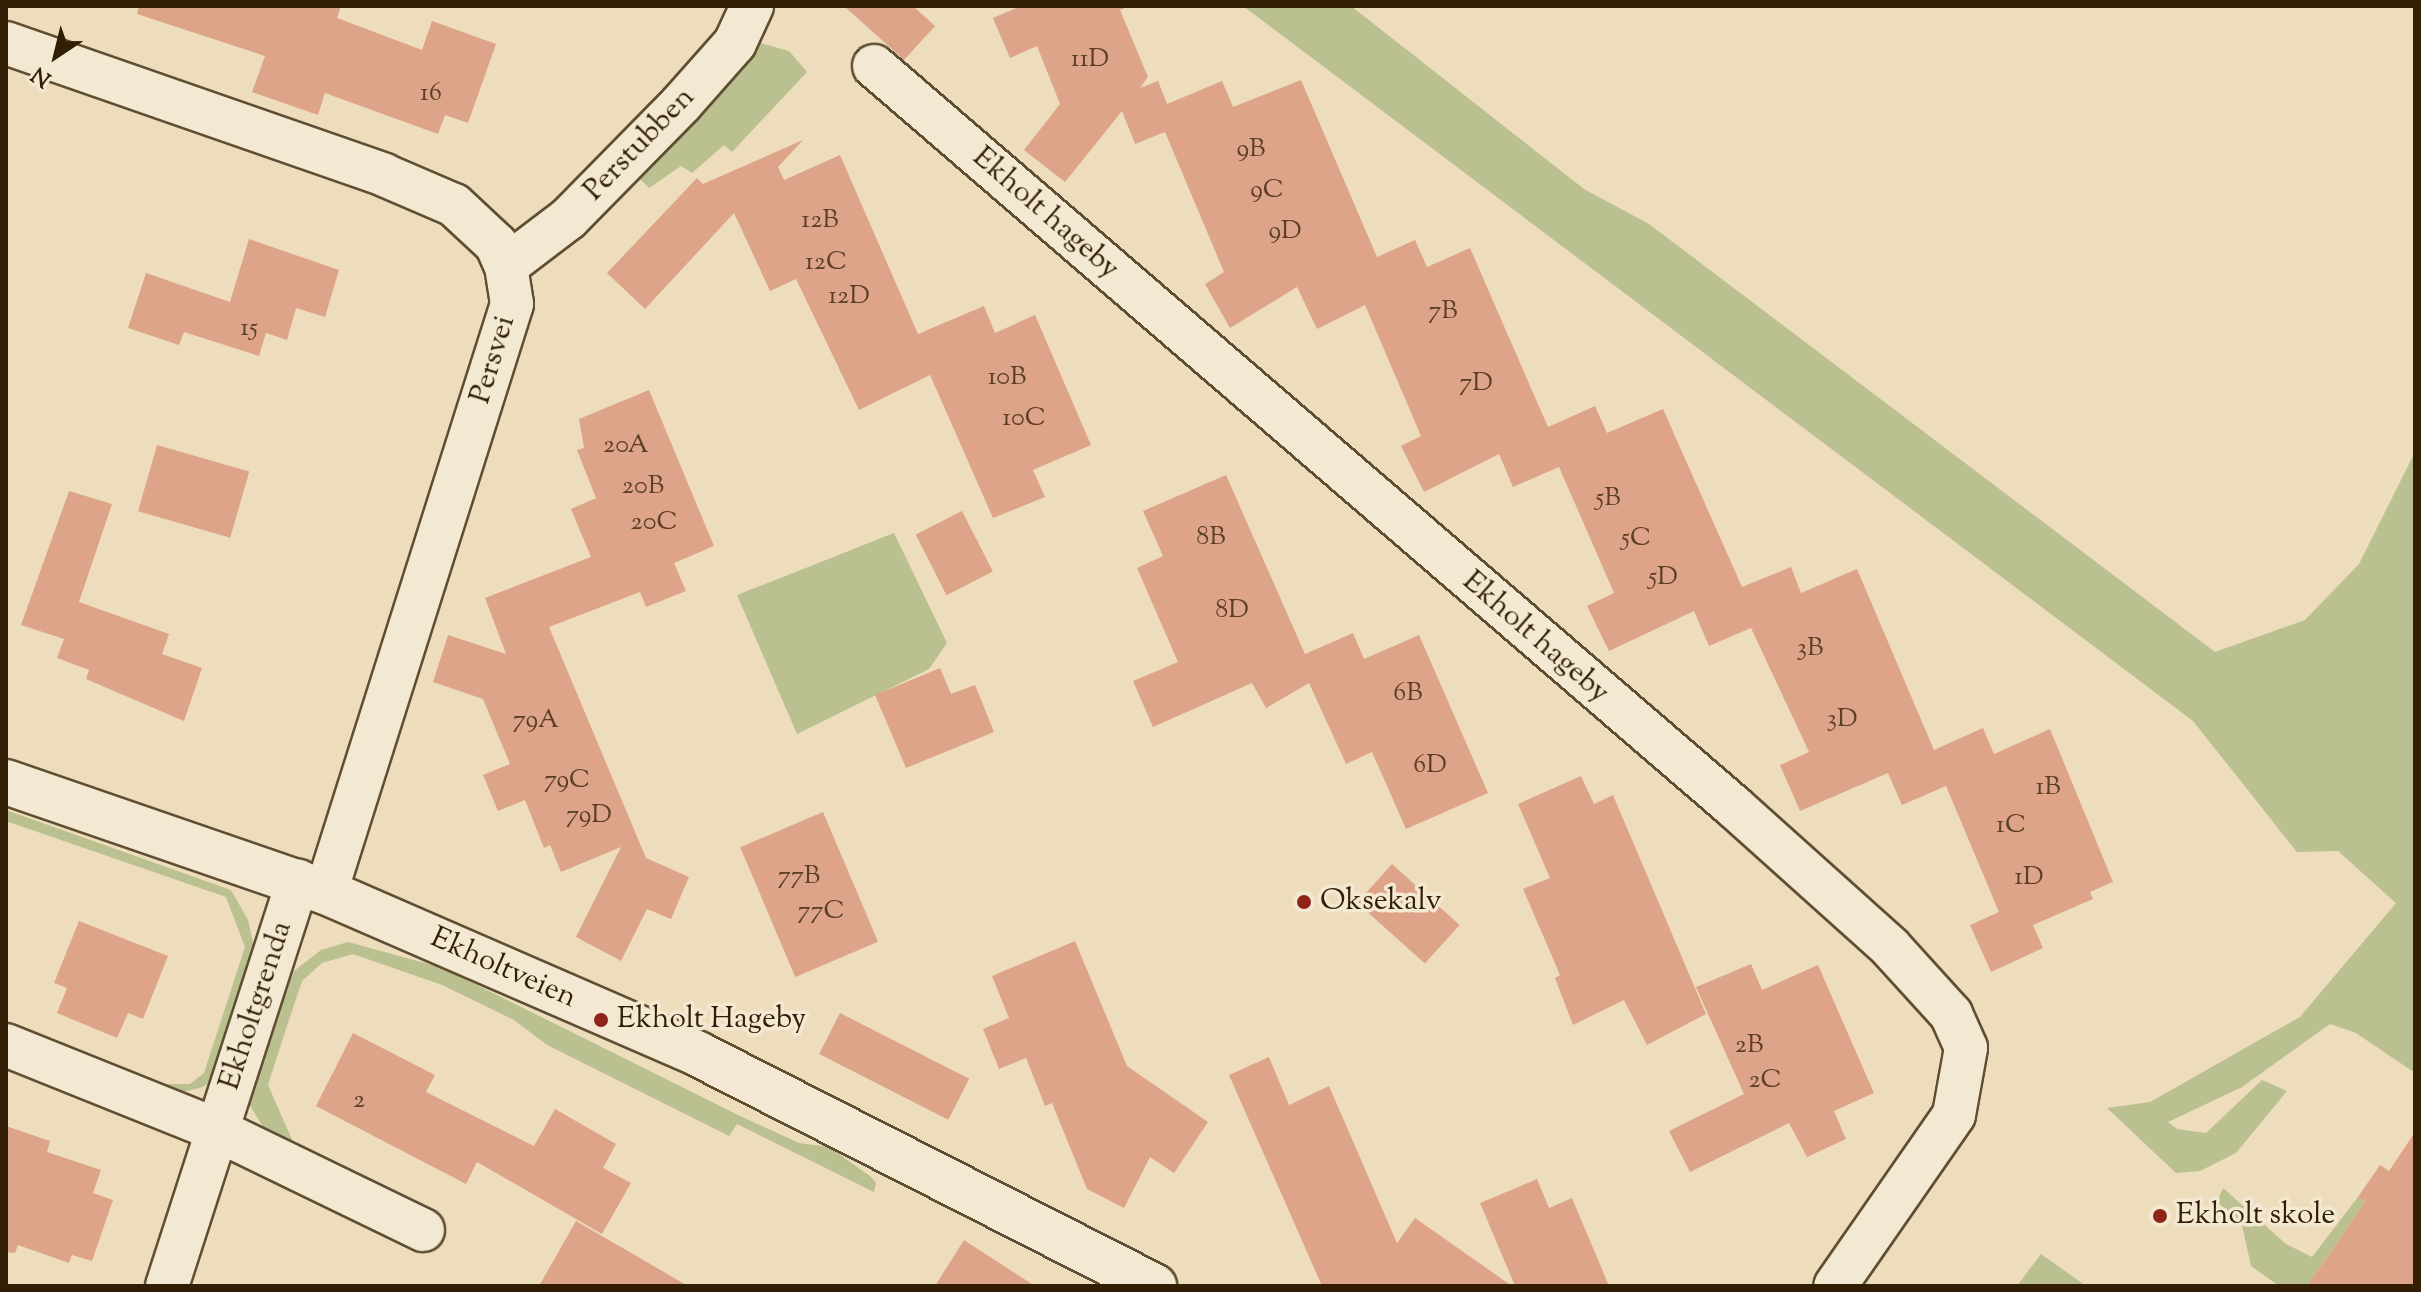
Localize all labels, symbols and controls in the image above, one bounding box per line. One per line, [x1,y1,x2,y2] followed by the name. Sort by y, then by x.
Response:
[16,16,96,96] north arrow
[1071,44,1109,76] house number: 11D
[26,58,59,94] text: N
[420,78,442,110] house number: 16
[577,81,703,209] street label: Perstubben
[1236,134,1266,166] house number: 9B
[964,140,1126,288] street label: Ekholt hageby
[1250,175,1284,207] house number: 9C
[801,205,839,237] house number: 12B
[1268,216,1302,248] house number: 9D
[805,247,847,279] house number: 12C
[828,281,870,313] house number: 12D
[1428,296,1458,328] house number: 7B
[464,312,524,408] street label: Persvei
[240,313,258,345] house number: 15
[988,362,1026,394] house number: 10B
[1459,368,1493,400] house number: 7D
[1002,403,1046,435] house number: 10C
[603,430,649,462] house number: 20A
[622,471,664,503] house number: 20B
[1595,483,1621,515] house number: 5B
[631,507,677,539] house number: 20C
[1196,522,1226,554] house number: 8B
[1621,523,1651,555] house number: 5C
[1648,562,1678,594] house number: 5D
[1454,564,1616,712] street label: Ekholt hageby
[1215,595,1249,627] house number: 8D
[1797,633,1823,665] house number: 3B
[1393,678,1423,710] house number: 6B
[1826,704,1858,736] house number: 3D
[513,705,559,737] house number: 79A
[1413,750,1447,782] house number: 6D
[544,765,590,797] house number: 79C
[2035,772,2061,804] house number: 1B
[566,800,612,832] house number: 79D
[1996,810,2026,842] house number: 1C
[778,861,820,893] house number: 77B
[2014,862,2044,894] house number: 1D
[1320,884,1441,920] place label: Oksekalv
[1295,893,1313,911] marker: Oksekalv
[797,896,845,928] house number: 77C
[213,917,301,1095] street label: Ekholtgrenda
[424,921,582,1017] street label: Ekholtveien
[617,1002,806,1038] place label: Ekholt Hageby
[592,1011,610,1029] marker: Ekholt Hageby
[1735,1030,1763,1062] house number: 2B
[1748,1065,1782,1097] house number: 2C
[353,1085,365,1117] house number: 2
[2176,1198,2335,1234] place label: Ekholt skole
[2151,1207,2169,1225] marker: Ekholt skole

